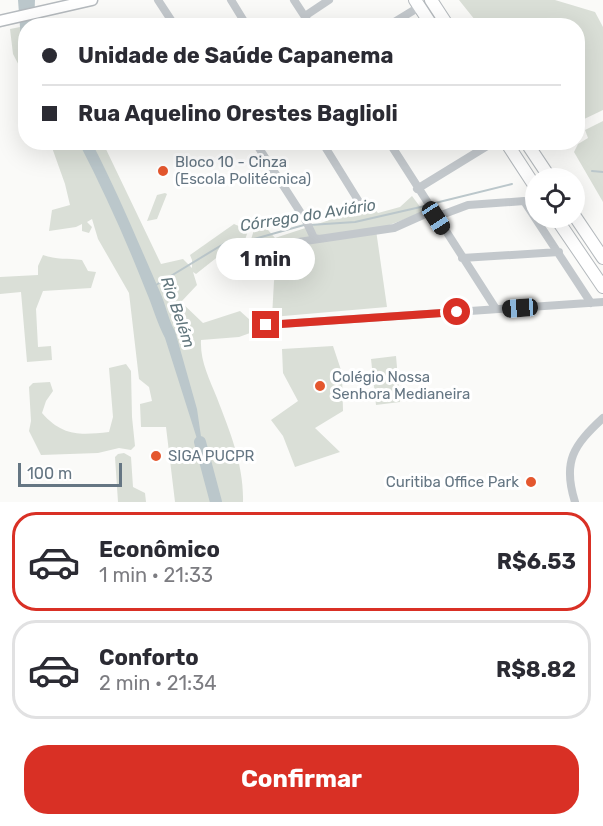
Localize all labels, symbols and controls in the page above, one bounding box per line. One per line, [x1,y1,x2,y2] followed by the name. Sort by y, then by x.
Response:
[78,42,393,69] text: Unidade de Saúde Capanema
[78,100,398,127] text: Rua Aquelino Orestes Baglioli
[175,153,311,188] place label: Bloco 10 - Cinza (Escola Politécnica)
[156,164,170,178] marker: Bloco 10 - Cinza (Escola Politécnica)
[525,168,585,228] map controls
[525,168,585,228] button: locate
[239,195,377,235] water label: Córrego do Aviário
[419,198,453,238] car
[216,238,316,280] callout: 1 min
[240,247,291,271] text: 1 min
[157,274,199,350] water label: Rio Belém
[443,298,470,325] route start
[501,298,539,318] car
[252,311,279,338] route end
[332,368,470,403] place label: Colégio Nossa Senhora Medianeira
[313,379,327,393] marker: Colégio Nossa Senhora Medianeira
[168,447,255,465] place label: SIGA PUCPR
[149,449,163,463] marker: SIGA PUCPR
[18,460,122,487] scale bar
[27,464,72,483] text: 100 m
[386,473,519,491] place label: Curitiba Office Park
[524,475,538,489] marker: Curitiba Office Park
[27,535,81,589] icon: car
[99,536,220,563] text: Econômico
[497,548,576,575] text: R$6.53
[99,563,213,587] text: 1 min · 21:33
[27,643,81,697] icon: car
[99,644,199,671] text: Conforto
[496,656,576,683] text: R$8.82
[99,671,217,695] text: 2 min · 21:34
[24,745,579,814] button: Confirmar

